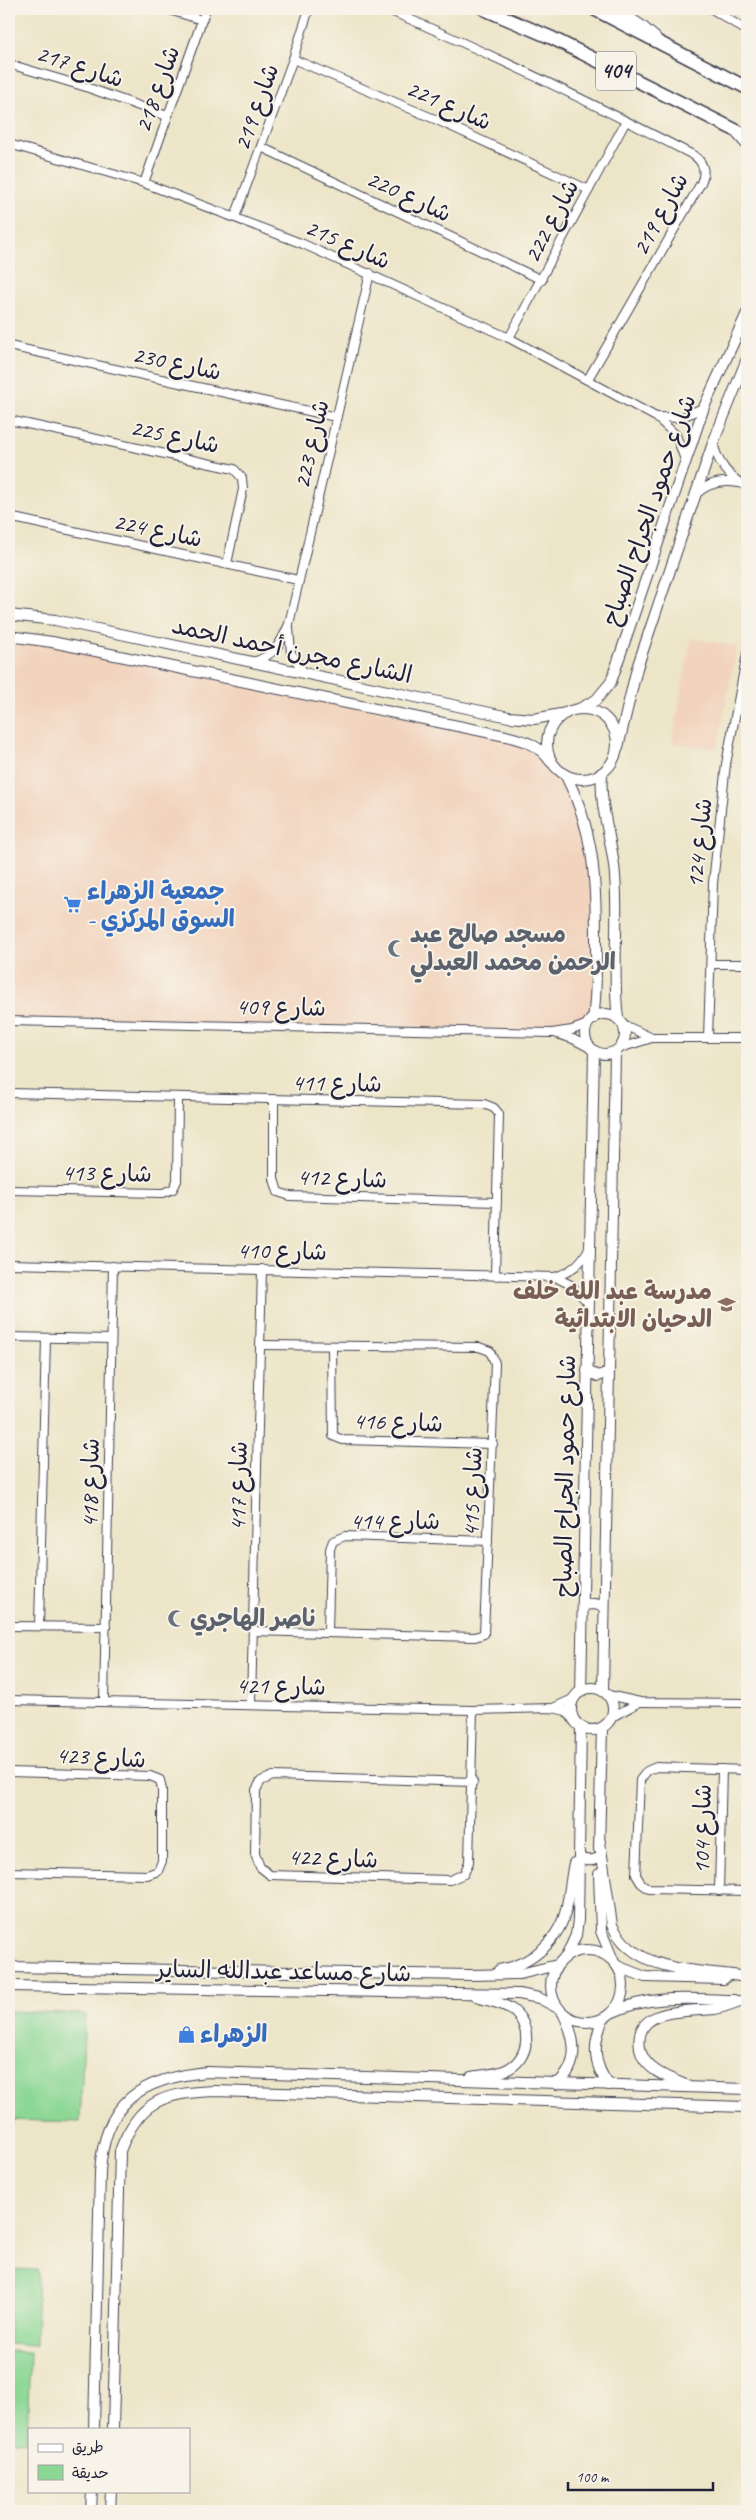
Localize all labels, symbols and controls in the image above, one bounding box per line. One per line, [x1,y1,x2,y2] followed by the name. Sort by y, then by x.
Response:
[32,38,128,96] street label: شارع 217
[127,42,188,137] street label: شارع 218
[596,51,636,90] road number: 404
[226,60,287,155] street label: شارع 219
[401,73,496,139] street label: شارع 221
[361,163,456,230] street label: شارع 220
[625,167,697,262] street label: شارع 219
[517,174,587,269] street label: شارع 222
[300,212,395,278] street label: شارع 215
[129,339,224,389] street label: شارع 230
[595,390,705,630] street label: شارع حمود الجراح الصباح
[286,397,338,492] street label: شارع 223
[127,412,222,462] street label: شارع 225
[110,506,205,556] street label: شارع 224
[169,610,415,692] street label: الشارع مجرن أحمد الحمد
[679,797,721,890] street label: شارع 124
[87,876,235,937] place label: جمعية الزهراء - السوق المركزي
[63,895,83,915] supermarket icon: جمعية الزهراء - السوق المركزي
[410,919,616,983] place label: مسجد صالح عبد الرحمن محمد العبدلي
[386,938,406,958] mosque icon: مسجد صالح عبد الرحمن محمد العبدلي
[236,991,326,1025] street label: شارع 409
[292,1067,382,1101] street label: شارع 411
[62,1157,152,1191] street label: شارع 413
[296,1161,388,1197] street label: شارع 412
[237,1235,327,1269] street label: شارع 410
[513,1276,712,1334] place label: مدرسة عبد الله خلف الدحيان الابتدائية
[716,1295,736,1315] school or university icon: مدرسة عبد الله خلف الدحيان الابتدائية
[548,1354,584,1598] street label: شارع حمود الجراح الصباح
[352,1405,444,1441] street label: شارع 416
[74,1438,108,1528] street label: شارع 418
[222,1441,256,1531] street label: شارع 417
[455,1446,491,1538] street label: شارع 415
[350,1506,440,1538] street label: شارع 414
[190,1603,318,1636] place label: ناصر الهاجري
[166,1608,186,1628] mosque icon: ناصر الهاجري
[236,1670,326,1704] street label: شارع 421
[55,1740,147,1776] street label: شارع 423
[686,1784,720,1874] street label: شارع 104
[287,1841,379,1877] street label: شارع 422
[154,1954,412,1990] street label: شارع مساعد عبدالله الساير
[200,2019,267,2049] place label: الزهراء
[176,2024,196,2044] shop icon: الزهراء
[28,2428,190,2492] legend
[72,2438,104,2457] text: طريق
[568,2460,714,2492] scale bar
[72,2464,109,2483] text: حديقة
[576,2468,610,2487] text: 100 m

